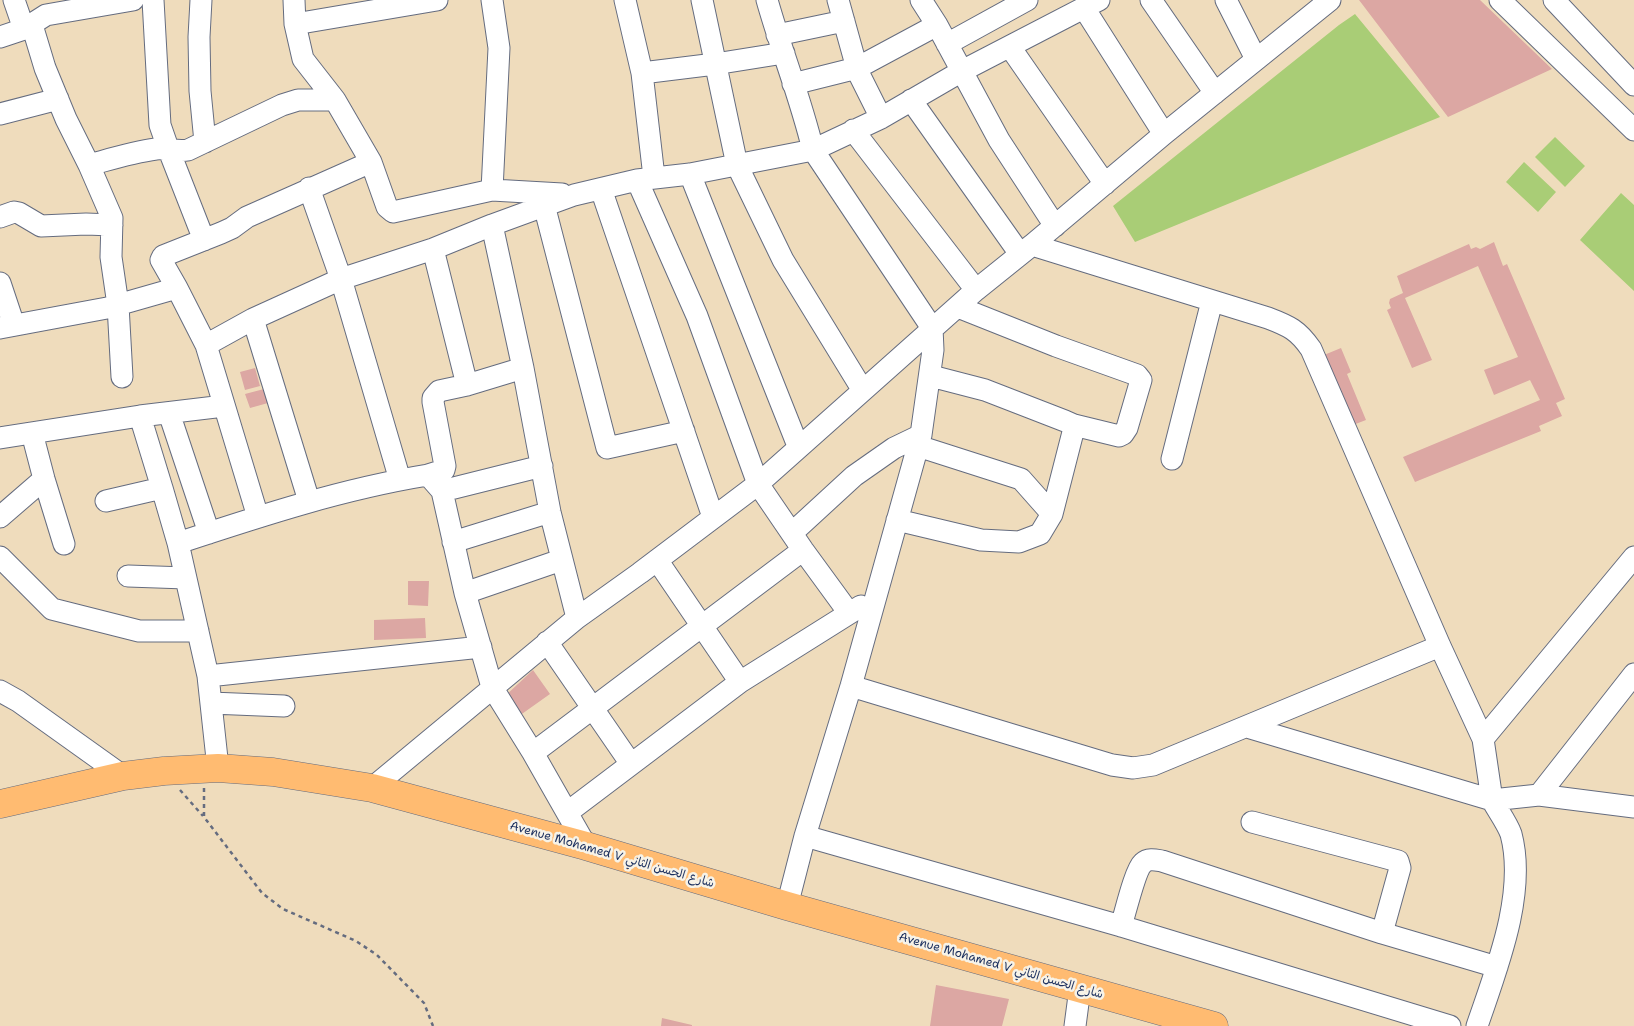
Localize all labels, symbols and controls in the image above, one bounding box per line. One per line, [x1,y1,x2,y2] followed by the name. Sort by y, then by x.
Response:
[508,819,716,891] street label: Avenue Mohamed V شارع الحسن الثاني
[897,930,1105,1002] street label: Avenue Mohamed V شارع الحسن الثاني

